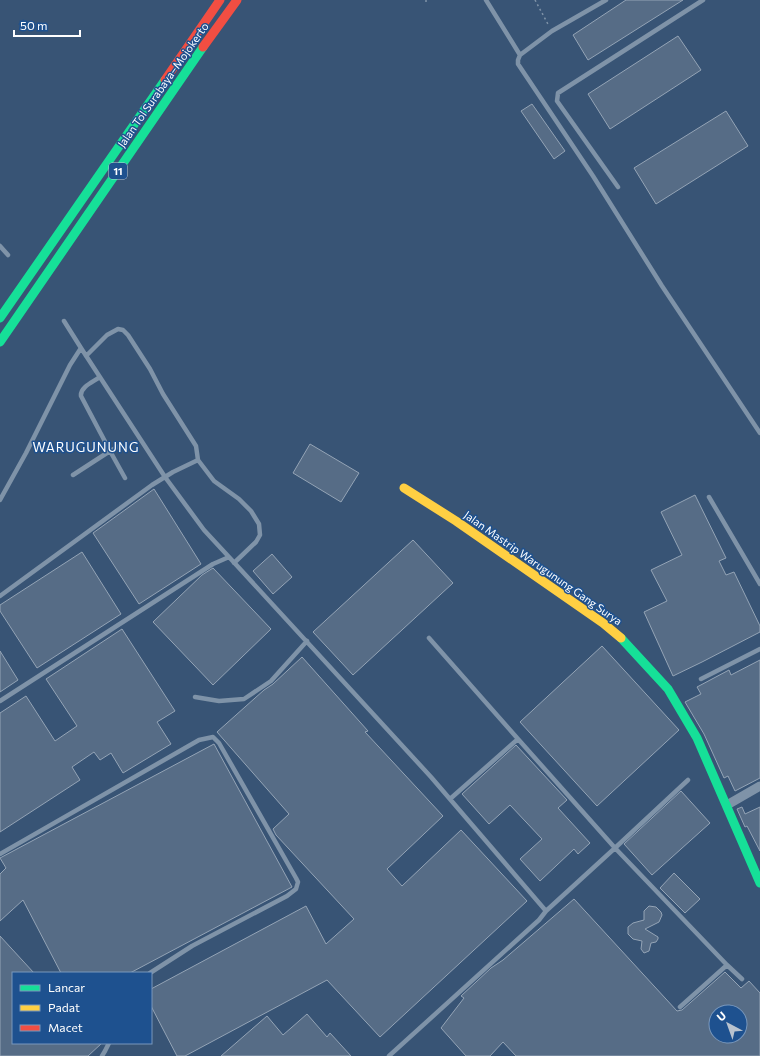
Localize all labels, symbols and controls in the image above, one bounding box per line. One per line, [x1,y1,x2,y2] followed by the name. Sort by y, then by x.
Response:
[14,12,80,38] scale bar
[20,18,48,32] text: 50 m
[114,19,212,150] street label: Jalan Tol Surabaya–Mojokerto
[109,163,127,179] road number: 11
[33,439,139,455] district label: WARUGUNUNG
[461,508,625,628] street label: Jalan Mastrip Warugunung Gang Surya
[12,972,152,1044] legend
[48,980,85,994] text: Lancar
[48,1000,80,1014] text: Padat
[708,1004,748,1044] north arrow
[714,1009,728,1024] text: U
[48,1020,83,1034] text: Macet

